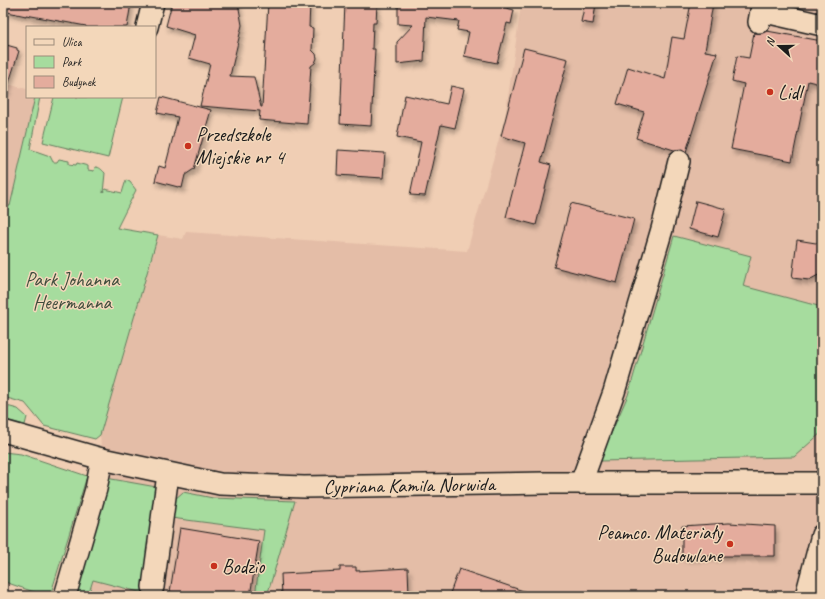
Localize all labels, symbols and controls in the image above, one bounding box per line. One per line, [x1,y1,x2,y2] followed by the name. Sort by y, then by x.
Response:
[26,26,156,98] legend
[759,26,799,66] north arrow
[62,34,83,50] text: Ulica
[762,35,778,48] text: N
[62,54,83,70] text: Park
[62,74,97,90] text: Budynek
[778,80,805,105] place label: Lidl
[765,87,775,97] marker: Lidl
[196,122,286,170] place label: Przedszkole Miejskie nr 4
[183,141,193,151] marker: Przedszkole Miejskie nr 4
[25,267,120,315] park label: Park Johanna Heermanna
[323,471,497,499] street label: Cypriana Kamila Norwida
[597,520,724,568] place label: Peamco. Materiały Budowlane
[725,539,735,549] marker: Peamco. Materiały Budowlane
[222,554,265,579] place label: Bodzio
[209,561,219,571] marker: Bodzio

